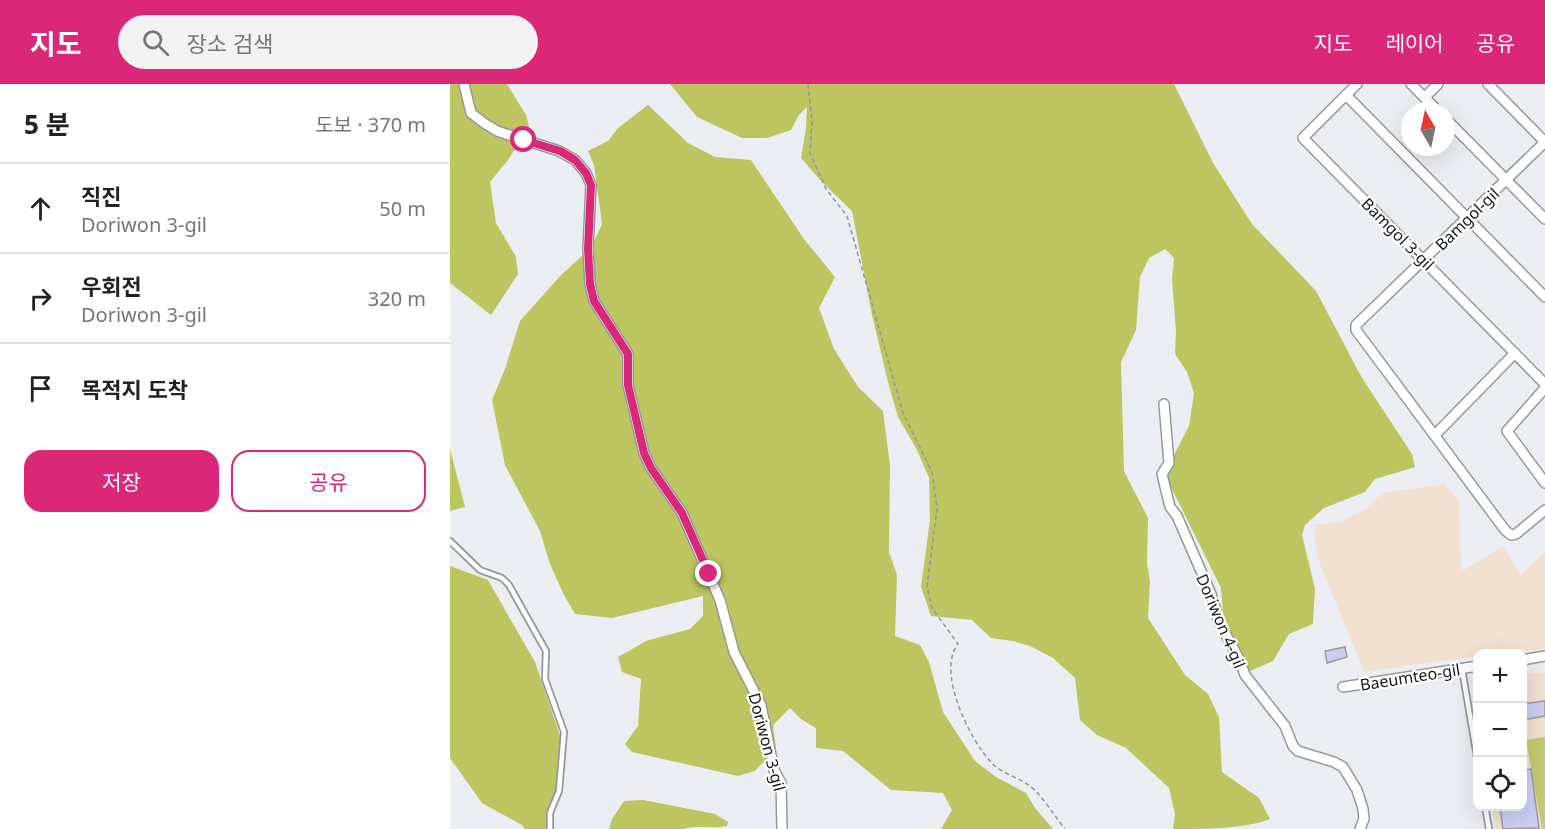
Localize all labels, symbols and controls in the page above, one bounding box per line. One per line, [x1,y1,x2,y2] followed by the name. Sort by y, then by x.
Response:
[118,15,538,69] search box
[30,24,82,62] text: 지도
[139,26,172,59] icon: search
[187,28,273,58] text: 장소 검색
[1314,29,1352,57] text: 지도
[1385,29,1443,57] text: 레이어
[1476,29,1515,57] text: 공유
[1401,102,1455,156] north arrow
[24,106,70,142] text: 5 분
[315,111,426,138] text: 도보 · 370 m
[510,126,536,152] route start
[81,181,121,211] text: 직진
[1430,183,1504,255] street label: Bamgol-gil
[24,192,57,225] icon: ahead
[1357,193,1439,275] street label: Bamgol 3-gil
[379,195,426,222] text: 50 m
[81,211,207,238] text: Doriwon 3-gil
[81,271,142,301] text: 우회전
[24,282,57,315] icon: right
[368,285,426,312] text: 320 m
[81,301,207,328] text: Doriwon 3-gil
[24,372,57,405] icon: arrive
[81,374,188,404] text: 목적지 도착
[24,450,219,512] button: 저장
[231,450,426,512] button: 공유
[695,560,721,586] route end
[1191,570,1251,672] street label: Doriwon 4-gil
[1473,649,1527,811] map controls
[1473,649,1527,703] button: +
[1358,658,1462,696] street label: Baeumteo-gil
[743,690,791,794] street label: Doriwon 3-gil
[1473,703,1527,757] button: −
[1473,757,1527,811] button: locate

